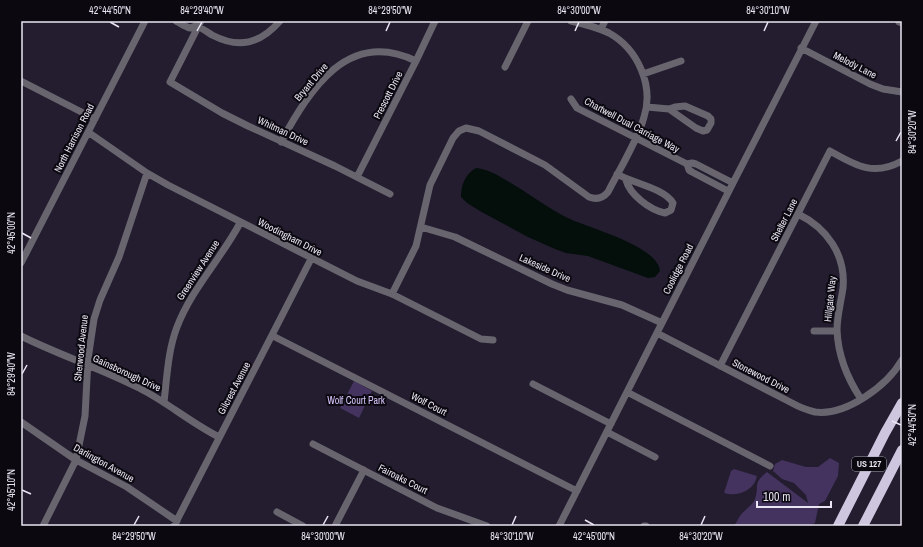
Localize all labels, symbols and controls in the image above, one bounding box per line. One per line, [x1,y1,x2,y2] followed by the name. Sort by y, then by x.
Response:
[89,4,131,17] text: 42°44'50"N
[180,4,224,17] text: 84°29'40"W
[368,4,412,17] text: 84°29'50"W
[557,4,601,17] text: 84°30'00"W
[746,4,790,17] text: 84°30'10"W
[831,49,879,82] street label: Melody Lane
[291,60,331,104] street label: Bryant Drive
[370,69,406,121] street label: Prescott Drive
[582,94,683,156] street label: Chartwell Dual Carriage Way
[51,101,97,175] street label: North Harrison Road
[906,110,919,154] text: 84°30'20"W
[255,114,311,149] street label: Whitman Drive
[768,196,801,244] street label: Shelter Lane
[5,212,18,254] text: 42°45'00"N
[256,215,325,259] street label: Woodingham Drive
[174,237,223,303] street label: Greenview Avenue
[660,242,696,296] street label: Coolidge Road
[517,251,573,285] street label: Lakeside Drive
[821,274,839,323] street label: Hillgate Way
[71,314,91,382] street label: Sherwood Avenue
[5,352,18,396] text: 84°29'40"W
[91,352,164,395] street label: Gainsborough Drive
[730,356,792,396] street label: Stonewood Drive
[215,359,254,417] street label: Gilcrest Avenue
[409,389,450,419] street label: Wolf Court
[327,394,386,407] park label: Wolf Court Park
[906,404,919,446] text: 42°44'50"N
[71,441,137,485] street label: Darlington Avenue
[852,457,886,471] road number: US 127
[376,461,431,497] street label: Fairoaks Court
[5,469,18,511] text: 42°45'10"N
[757,483,831,509] scale bar
[763,489,790,505] text: 100 m
[112,530,156,543] text: 84°29'50"W
[301,530,345,543] text: 84°30'00"W
[490,530,534,543] text: 84°30'10"W
[573,530,615,543] text: 42°45'00"N
[679,530,723,543] text: 84°30'20"W

